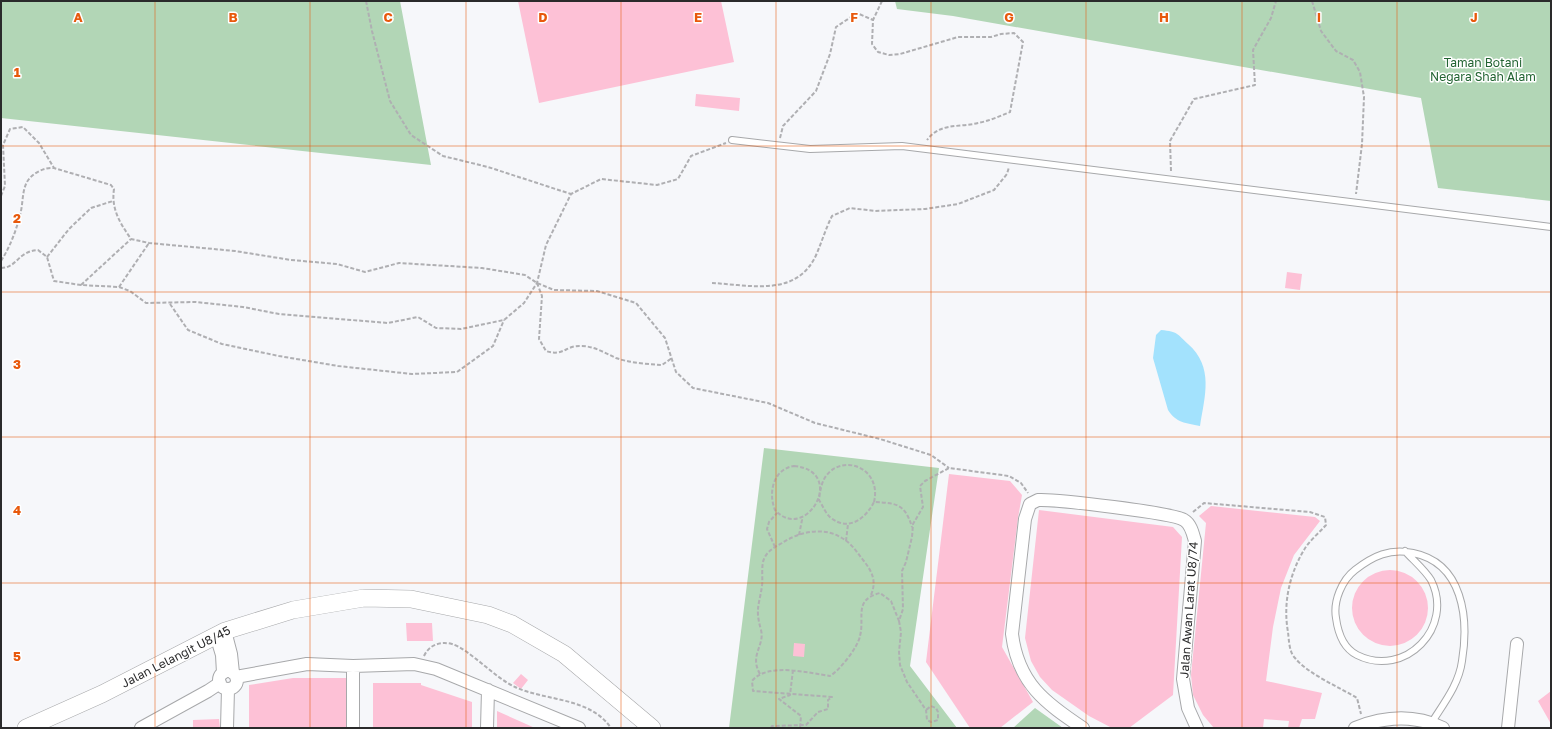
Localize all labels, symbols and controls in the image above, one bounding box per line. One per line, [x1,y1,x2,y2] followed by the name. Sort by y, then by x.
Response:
[73,9,83,25] text: A
[228,9,238,25] text: B
[383,9,393,25] text: C
[538,9,548,25] text: D
[694,9,702,25] text: E
[850,9,858,25] text: F
[1004,9,1014,25] text: G
[1159,9,1169,25] text: H
[1317,9,1321,25] text: I
[1470,9,1478,25] text: J
[1430,55,1536,84] park label: Taman Botani Negara Shah Alam
[14,64,21,80] text: 1
[13,210,21,226] text: 2
[13,356,21,372] text: 3
[13,502,21,518] text: 4
[1176,541,1201,679] street label: Jalan Awan Larat U8/74
[119,622,233,691] street label: Jalan Lelangit U8/45
[13,648,21,664] text: 5

